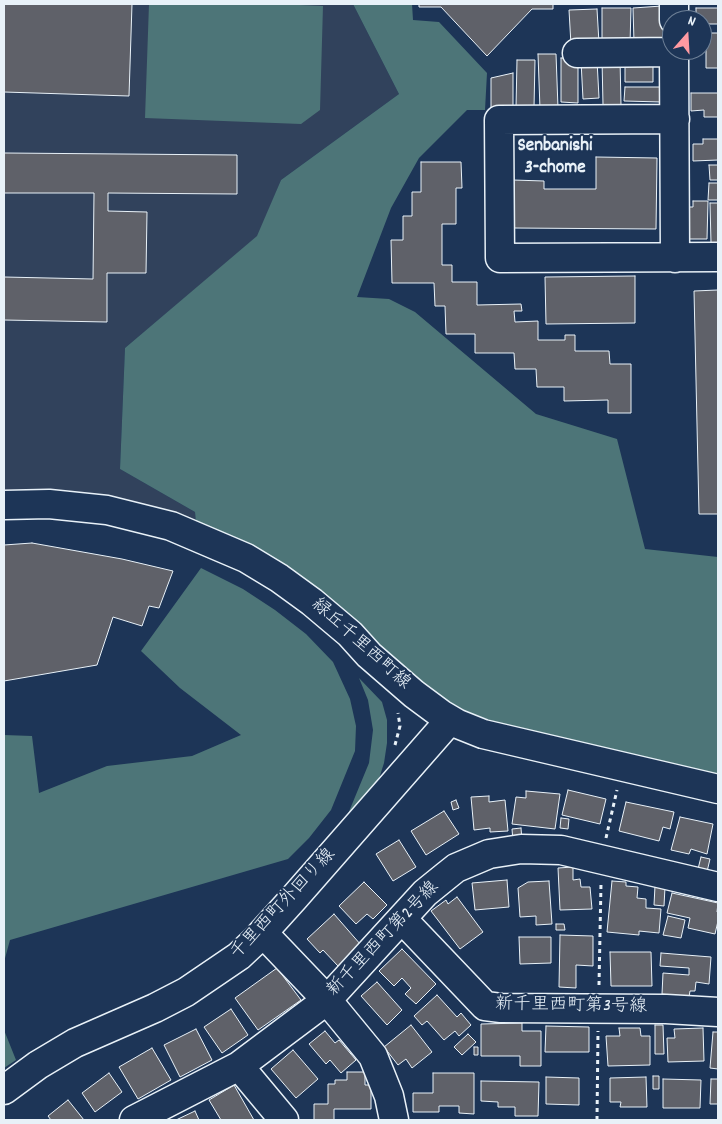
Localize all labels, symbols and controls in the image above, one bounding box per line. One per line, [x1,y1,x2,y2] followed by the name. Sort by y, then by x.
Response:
[662,10,712,60] north arrow
[685,11,698,32] text: N
[517,136,593,180] district label: Senbanishi 3-chome
[306,595,414,695] street label: 緑丘千里西町線
[227,845,341,965] street label: 千里西町外回り線
[323,878,445,1002] street label: 新千里西町第2号線
[495,995,647,1019] street label: 新千里西町第3号線

